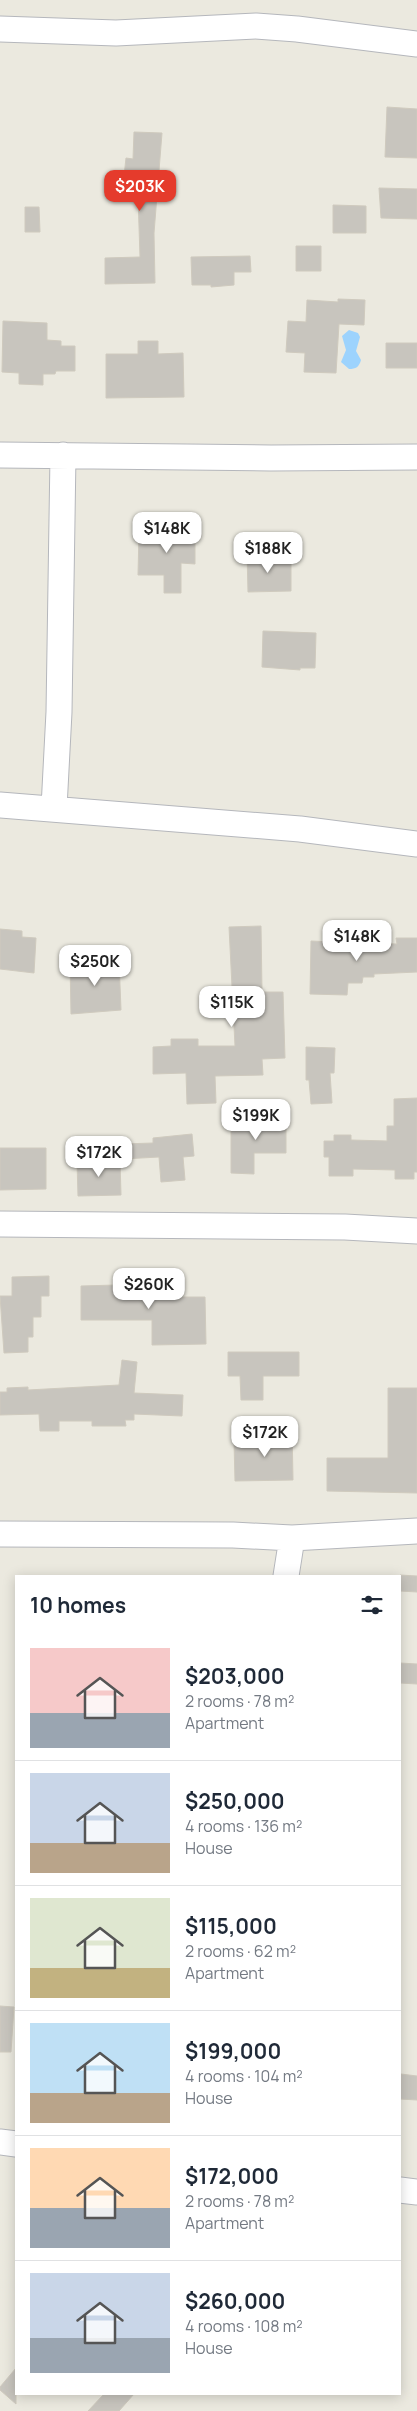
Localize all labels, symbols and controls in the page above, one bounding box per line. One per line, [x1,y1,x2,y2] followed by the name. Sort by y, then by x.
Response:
[105,170,175,212] pin: $203K
[115,175,165,197] text: $203K
[132,512,202,554] pin: $148K
[144,517,190,539] text: $148K
[233,532,303,574] pin: $188K
[244,537,292,559] text: $188K
[322,920,392,962] pin: $148K
[334,925,380,947] text: $148K
[60,944,130,987] pin: $250K
[70,950,120,972] text: $250K
[197,986,267,1028] pin: $115K
[210,991,254,1013] text: $115K
[221,1098,291,1141] pin: $199K
[232,1104,280,1126] text: $199K
[64,1136,134,1178] pin: $172K
[76,1141,122,1163] text: $172K
[114,1268,184,1310] pin: $260K
[124,1273,174,1295] text: $260K
[230,1416,300,1458] pin: $172K
[242,1421,288,1443] text: $172K
[30,1591,126,1619] text: 10 homes
[358,1591,386,1619] icon: filters
[185,1662,285,1690] text: $203,000
[70,1668,130,1728] icon: home
[185,1690,294,1712] text: 2 rooms · 78 m²
[185,1712,264,1734] text: Apartment
[185,1787,285,1815] text: $250,000
[70,1793,130,1853] icon: home
[185,1815,302,1837] text: 4 rooms · 136 m²
[185,1837,233,1859] text: House
[185,1912,277,1940] text: $115,000
[70,1918,130,1978] icon: home
[185,1940,296,1962] text: 2 rooms · 62 m²
[185,1962,264,1984] text: Apartment
[185,2037,281,2065] text: $199,000
[70,2043,130,2103] icon: home
[185,2065,303,2087] text: 4 rooms · 104 m²
[185,2087,233,2109] text: House
[185,2162,279,2190] text: $172,000
[70,2168,130,2228] icon: home
[185,2190,294,2212] text: 2 rooms · 78 m²
[185,2212,264,2234] text: Apartment
[185,2287,285,2315] text: $260,000
[70,2293,130,2353] icon: home
[185,2315,303,2337] text: 4 rooms · 108 m²
[185,2337,233,2359] text: House

